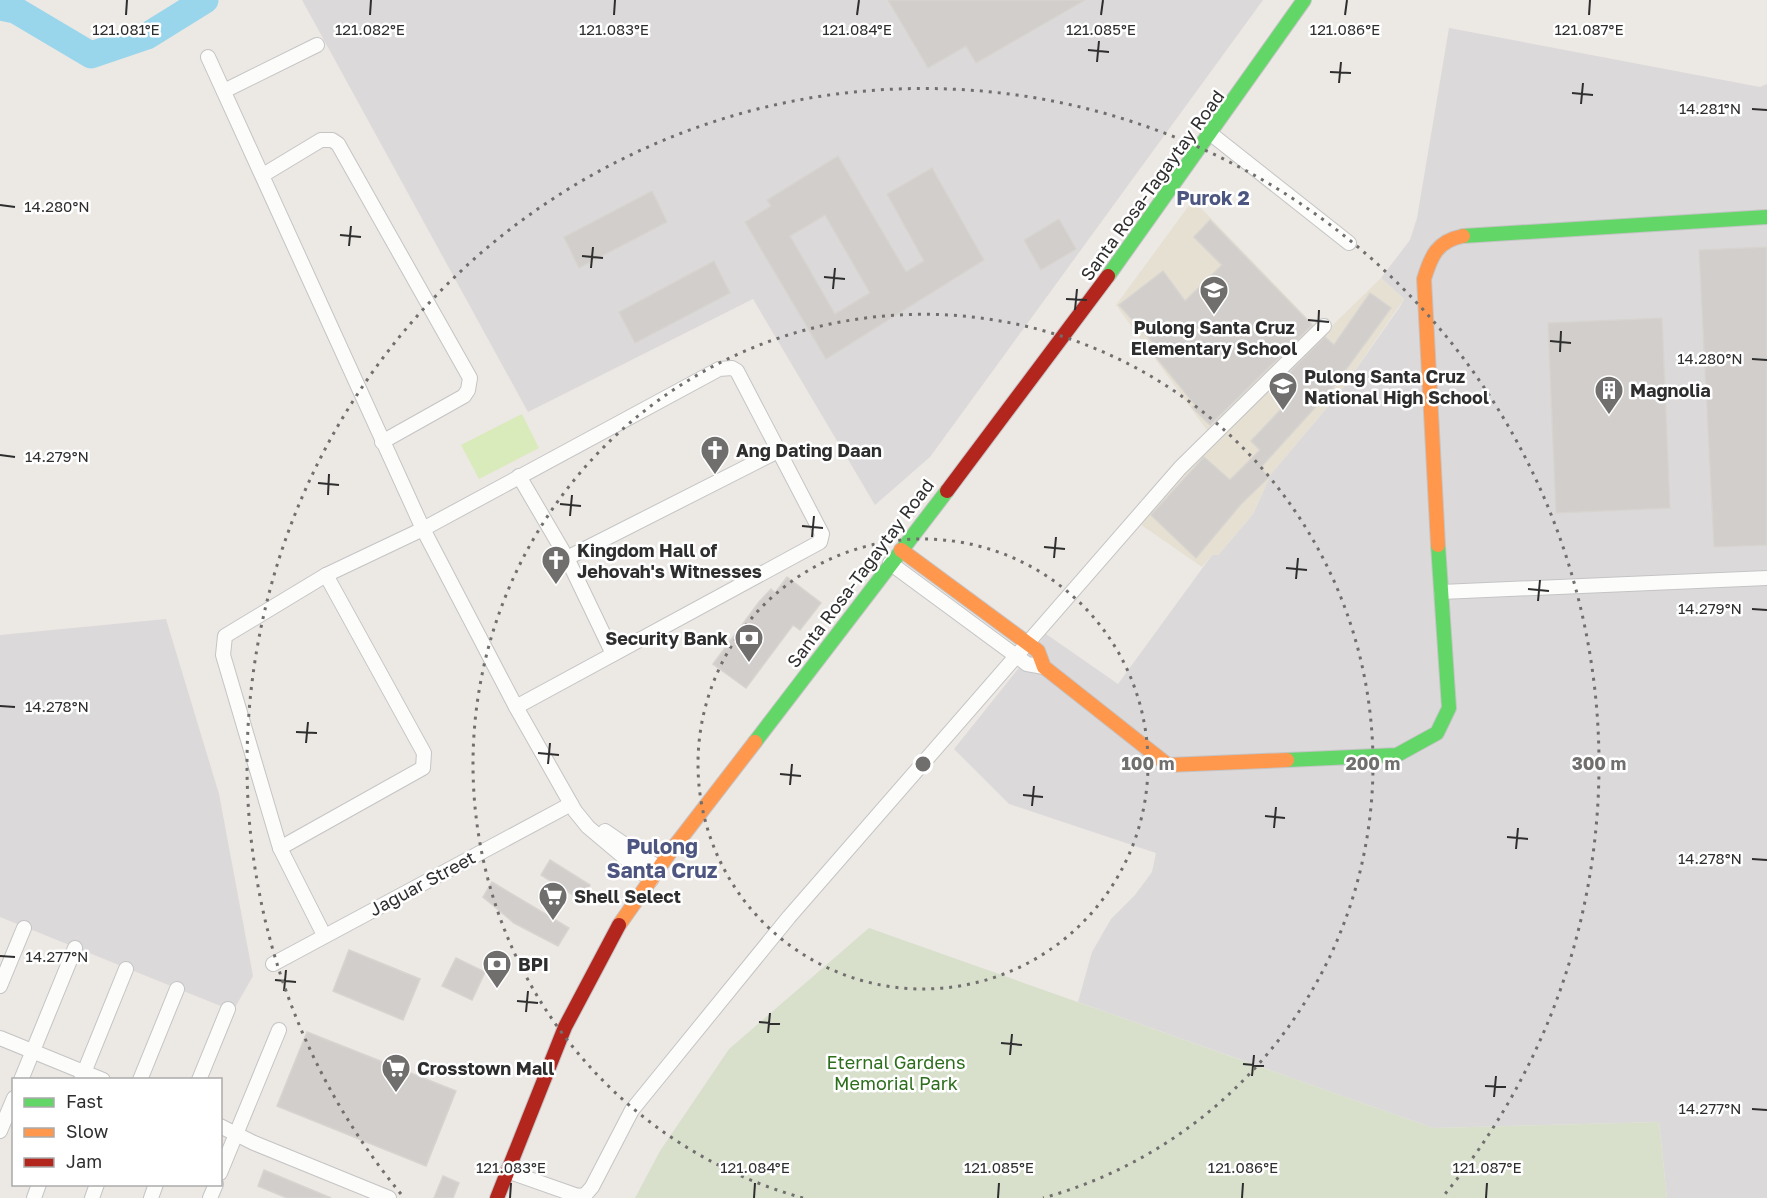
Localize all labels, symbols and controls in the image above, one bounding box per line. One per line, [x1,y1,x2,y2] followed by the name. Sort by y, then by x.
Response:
[92,20,160,38] text: 121.081°E
[335,20,405,38] text: 121.082°E
[579,20,649,38] text: 121.083°E
[822,20,892,38] text: 121.084°E
[1066,20,1136,38] text: 121.085°E
[1310,20,1380,38] text: 121.086°E
[1554,20,1624,38] text: 121.087°E
[1075,85,1229,285] street label: Santa Rosa-Tagaytay Road
[1679,99,1741,117] text: 14.281°N
[1176,185,1250,209] district label: Purok 2
[24,197,90,215] text: 14.280°N
[1198,274,1230,316] school or university icon: Pulong Santa Cruz Elementary School
[1131,316,1297,359] place label: Pulong Santa Cruz Elementary School
[1677,349,1743,367] text: 14.280°N
[1304,365,1489,408] place label: Pulong Santa Cruz National High School
[1267,370,1299,412] school or university icon: Pulong Santa Cruz National High School
[1593,374,1625,416] building icon: Magnolia
[1630,379,1711,401] place label: Magnolia
[699,434,731,476] church icon: Ang Dating Daan
[736,439,882,461] place label: Ang Dating Daan
[25,447,89,465] text: 14.279°N
[782,474,938,672] street label: Santa Rosa-Tagaytay Road
[577,539,762,582] place label: Kingdom Hall of Jehovah's Witnesses
[540,544,572,586] church icon: Kingdom Hall of Jehovah's Witnesses
[1678,599,1742,617] text: 14.279°N
[733,622,765,664] bank icon: Security Bank
[605,627,729,649] place label: Security Bank
[25,697,89,715] text: 14.278°N
[1122,752,1174,774] text: 100 m
[1346,752,1400,774] text: 200 m
[1572,752,1626,774] text: 300 m
[913,754,933,774] centre of rings
[606,833,718,883] district label: Pulong Santa Cruz
[365,846,479,920] street label: Jaguar Street
[1678,849,1742,867] text: 14.278°N
[537,880,569,922] supermarket icon: Shell Select
[574,885,681,907] place label: Shell Select
[26,947,88,965] text: 14.277°N
[481,948,513,990] bank icon: BPI
[518,953,549,975] place label: BPI
[827,1051,965,1094] park label: Eternal Gardens Memorial Park
[380,1052,412,1094] supermarket icon: Crosstown Mall
[417,1057,554,1079] place label: Crosstown Mall
[12,1078,222,1186] legend
[66,1090,103,1112] text: Fast
[1679,1099,1741,1117] text: 14.277°N
[66,1120,109,1142] text: Slow
[66,1150,102,1172] text: Jam
[476,1158,546,1176] text: 121.083°E
[720,1158,790,1176] text: 121.084°E
[964,1158,1034,1176] text: 121.085°E
[1208,1158,1278,1176] text: 121.086°E
[1452,1158,1522,1176] text: 121.087°E

